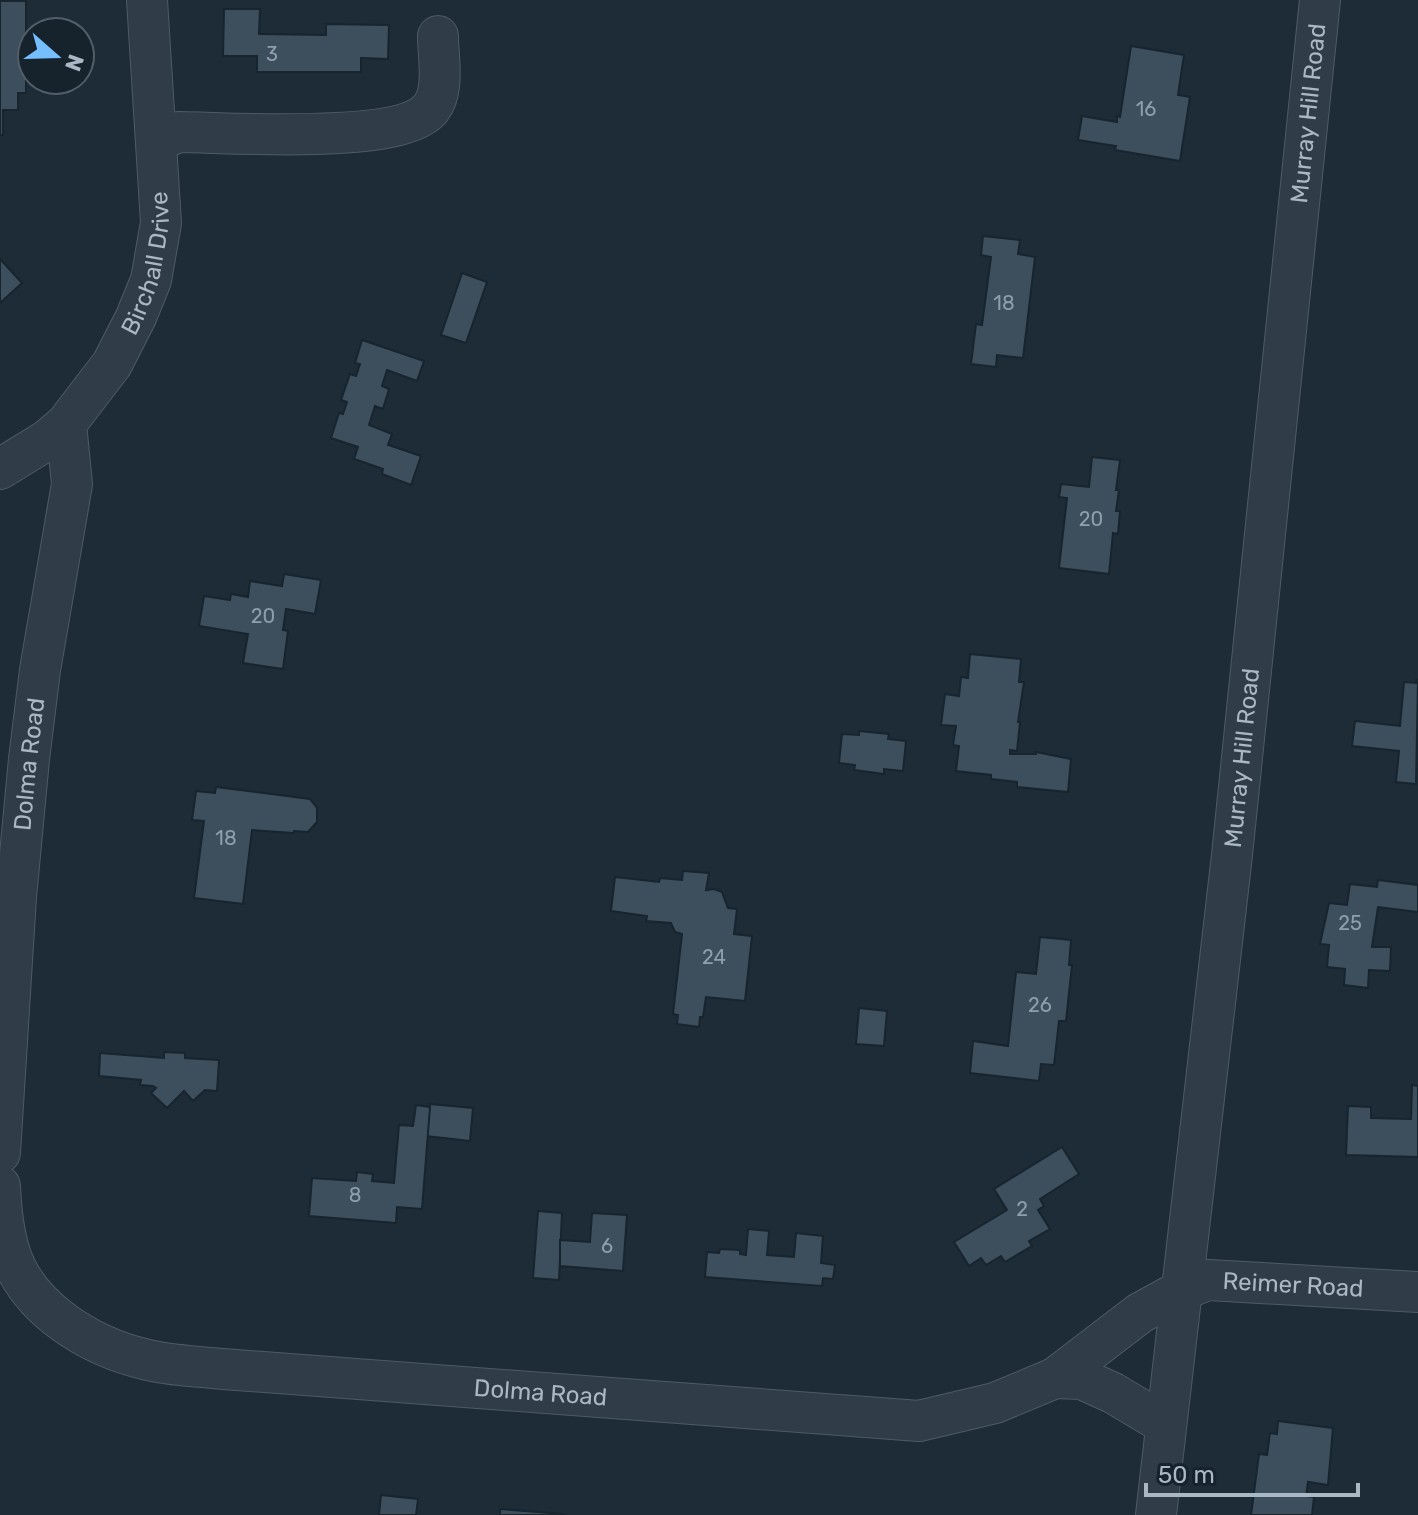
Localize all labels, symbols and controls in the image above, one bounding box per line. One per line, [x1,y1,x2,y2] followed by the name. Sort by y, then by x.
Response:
[16,16,96,96] north arrow
[1285,22,1332,204] street label: Murray Hill Road
[266,42,278,66] house number: 3
[59,51,90,75] text: N
[1136,97,1156,121] house number: 16
[115,191,175,339] street label: Birchall Drive
[993,291,1015,315] house number: 18
[1079,507,1103,531] house number: 20
[251,604,275,628] house number: 20
[1219,667,1265,849] street label: Murray Hill Road
[8,696,50,832] street label: Dolma Road
[215,826,237,850] house number: 18
[1338,911,1362,935] house number: 25
[702,945,726,969] house number: 24
[1028,993,1052,1017] house number: 26
[349,1183,361,1207] house number: 8
[1016,1197,1028,1221] house number: 2
[601,1234,613,1258] house number: 6
[1222,1267,1364,1303] street label: Reimer Road
[473,1374,608,1412] street label: Dolma Road
[1146,1447,1358,1497] scale bar
[1158,1461,1215,1489] text: 50 m

